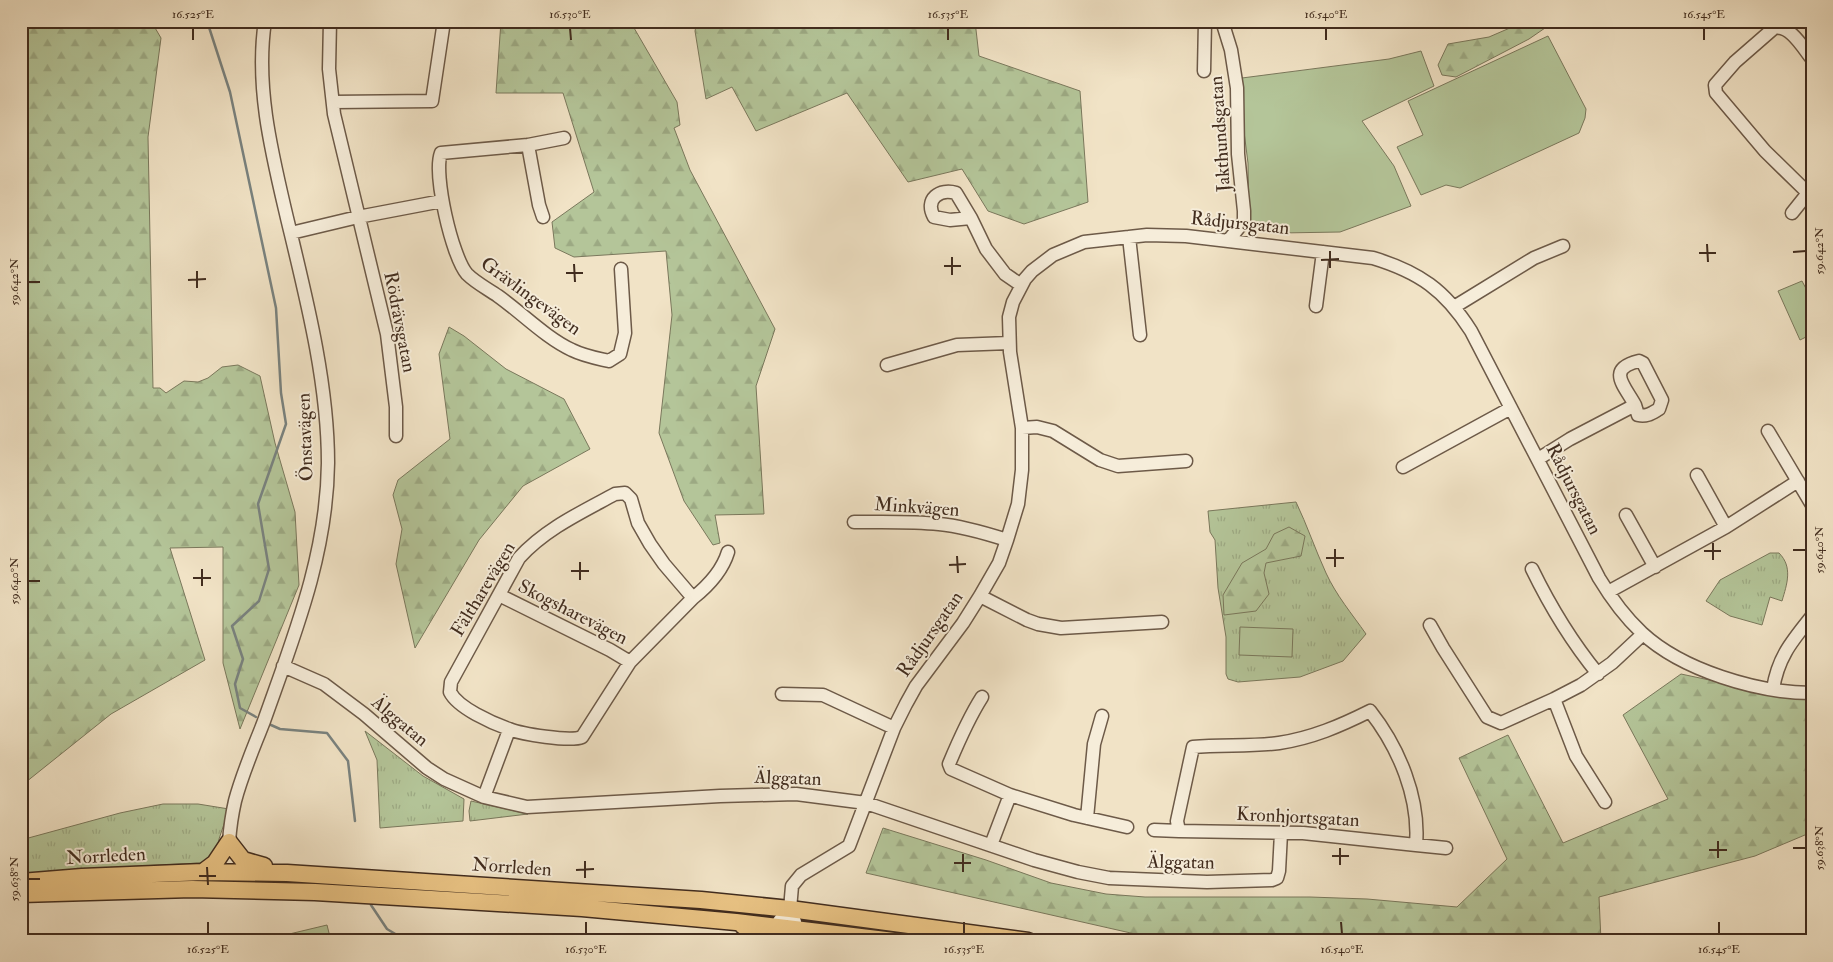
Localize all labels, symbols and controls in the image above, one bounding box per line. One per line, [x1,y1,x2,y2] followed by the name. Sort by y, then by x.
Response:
[172,7,214,22] text: 16.525°E
[549,7,591,22] text: 16.530°E
[928,7,969,22] text: 16.535°E
[1305,7,1348,22] text: 16.540°E
[1683,7,1725,22] text: 16.545°E
[1204,75,1236,194] street label: Jakthundsgatan
[1189,206,1291,240] street label: Rådjursgatan
[1812,227,1827,275] text: 59.642°N
[476,251,586,341] street label: Grävlingevägen
[7,258,22,306] text: 59.642°N
[378,270,422,375] street label: Rödrävsgatan
[290,392,319,482] street label: Önstavägen
[1541,439,1607,539] street label: Rådjursgatan
[874,492,961,522] street label: Minkvägen
[1812,526,1827,574] text: 59.640°N
[445,537,521,641] street label: Fältharevägen
[7,557,22,605] text: 59.640°N
[514,574,632,650] street label: Skogsharevägen
[892,586,968,682] street label: Rådjursgatan
[366,689,434,752] street label: Älggatan
[753,764,822,791] street label: Älggatan
[1236,802,1360,832] street label: Kronhjortsgatan
[1812,825,1827,871] text: 59.638°N
[66,842,147,870] street label: Norrleden
[1146,848,1215,875] street label: Älggatan
[471,852,553,882] street label: Norrleden
[7,856,22,902] text: 59.638°N
[187,942,229,957] text: 16.525°E
[565,942,607,957] text: 16.530°E
[944,942,985,957] text: 16.535°E
[1321,942,1364,957] text: 16.540°E
[1698,942,1740,957] text: 16.545°E

